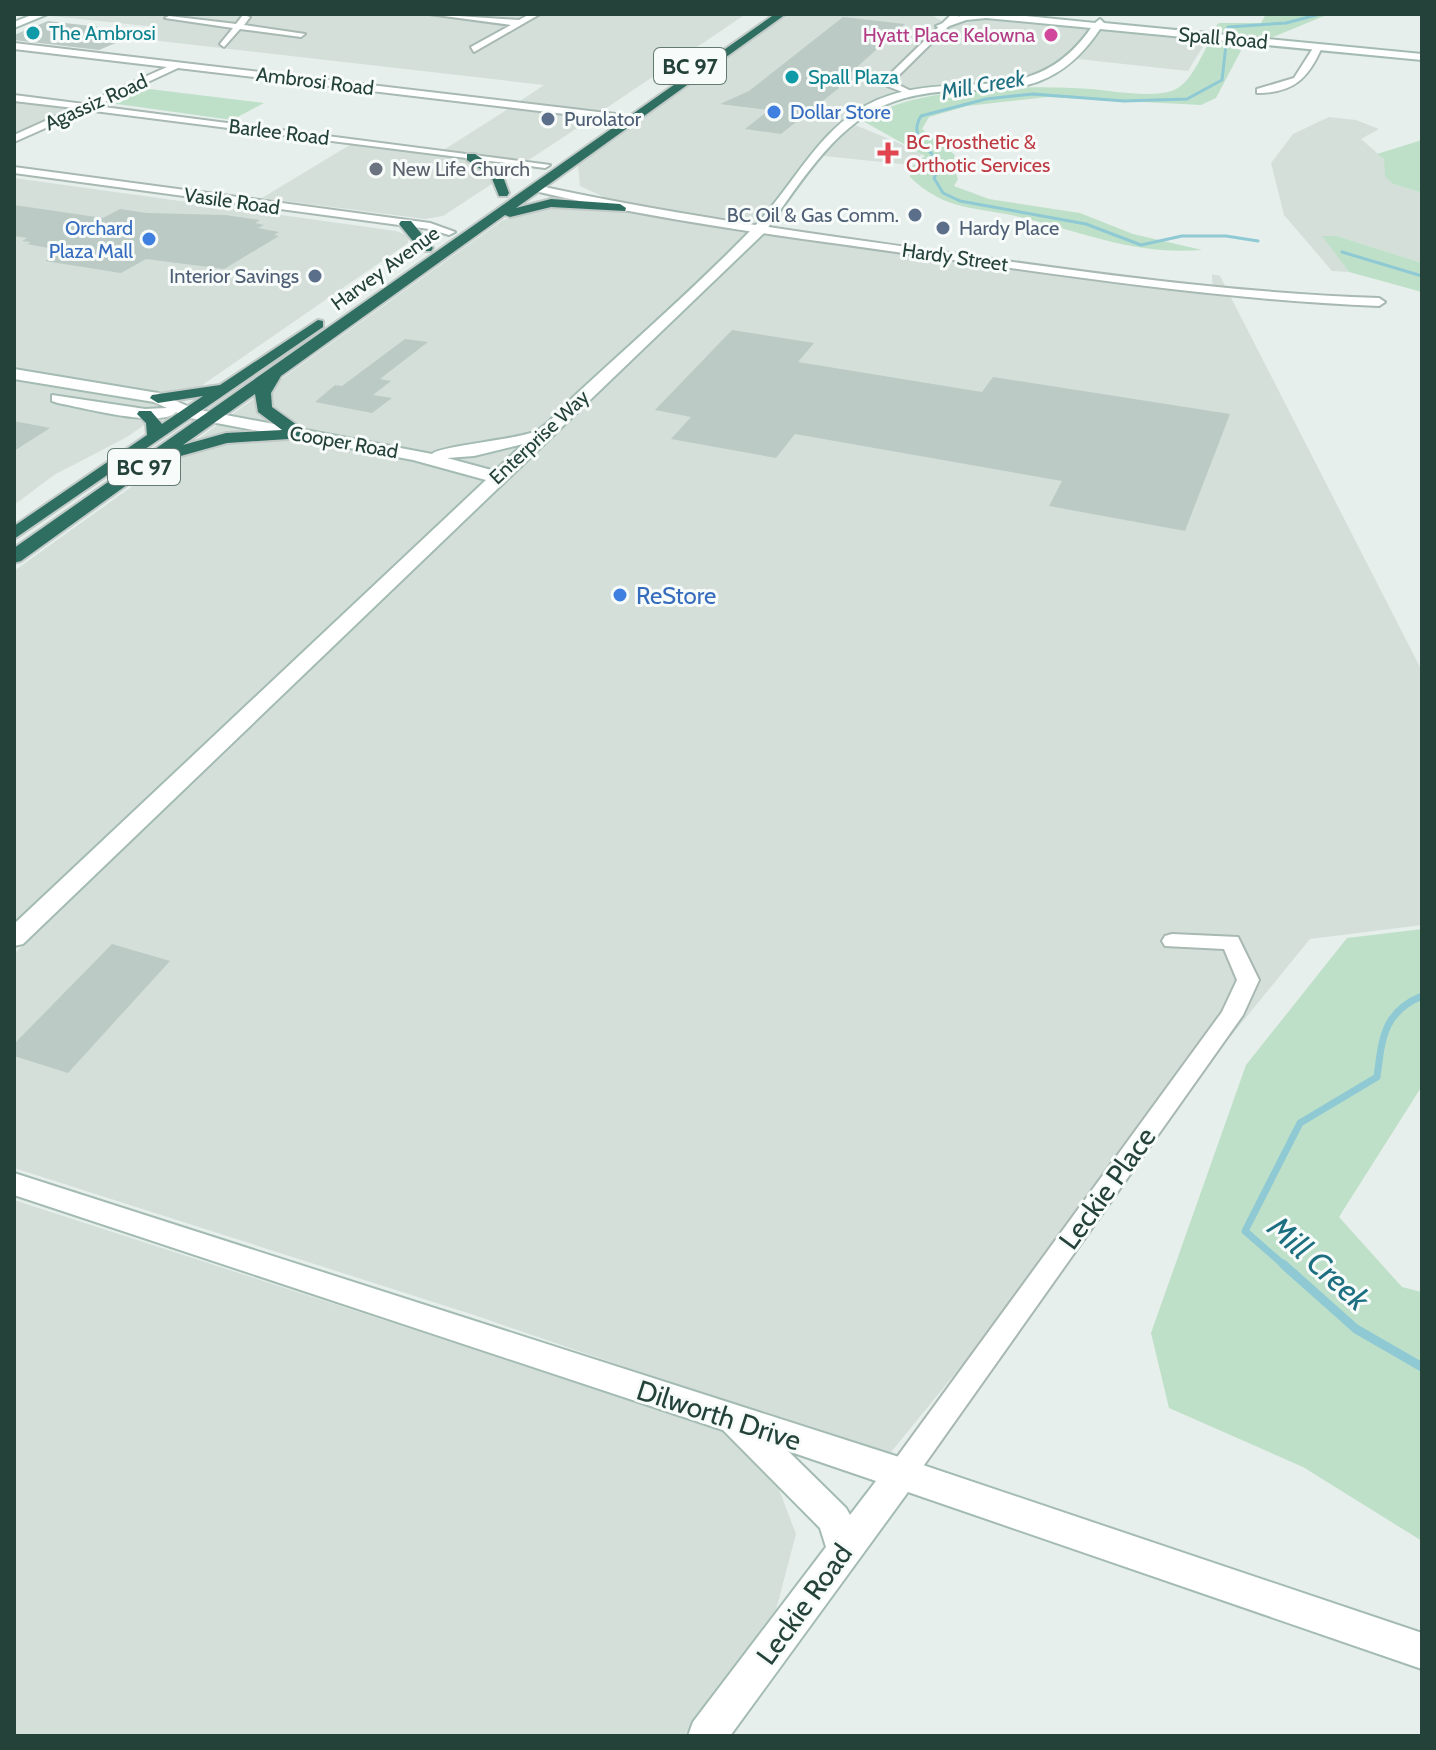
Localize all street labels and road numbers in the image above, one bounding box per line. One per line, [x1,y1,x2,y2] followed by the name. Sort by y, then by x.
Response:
[1177,22,1269,54] street label: Spall Road
[654,48,726,84] road number: BC 97
[255,62,375,100] street label: Ambrosi Road
[41,69,151,135] street label: Agassiz Road
[227,114,331,150] street label: Barlee Road
[183,182,281,220] street label: Vasile Road
[326,221,444,315] street label: Harvey Avenue
[901,238,1010,276] street label: Hardy Street
[484,385,594,489] street label: Enterprise Way
[288,421,400,463] street label: Cooper Road
[108,449,180,485] road number: BC 97
[1051,1120,1163,1256] street label: Leckie Place
[633,1372,805,1458] street label: Dilworth Drive
[749,1537,859,1671] street label: Leckie Road

